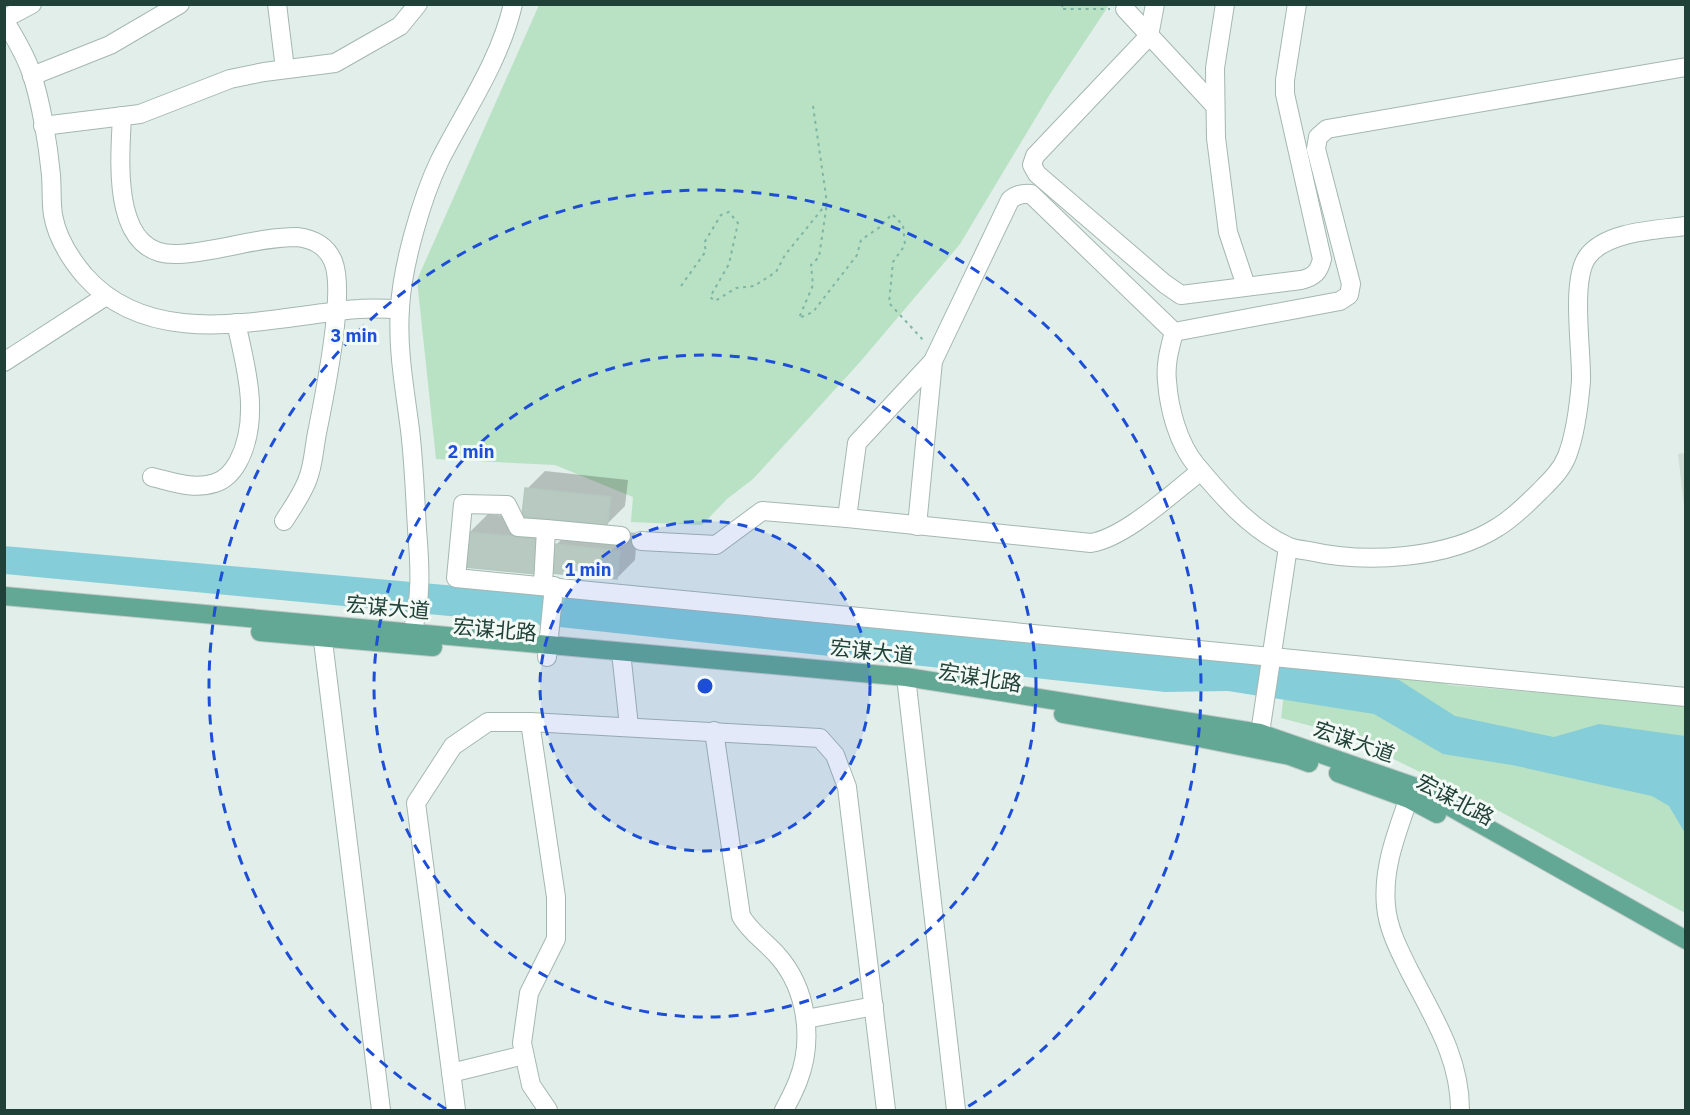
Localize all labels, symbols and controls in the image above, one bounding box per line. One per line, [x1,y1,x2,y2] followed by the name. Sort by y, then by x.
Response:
[330,324,378,347] text: 3 min
[447,440,495,463] text: 2 min
[564,558,612,581] text: 1 min
[345,589,431,625] street label: 宏谋大道
[452,611,538,647] street label: 宏谋北路
[829,633,915,669] street label: 宏谋大道
[936,657,1024,697] street label: 宏谋北路
[695,676,715,696] centre of rings
[1310,714,1399,768] street label: 宏谋大道
[1412,767,1499,831] street label: 宏谋北路

